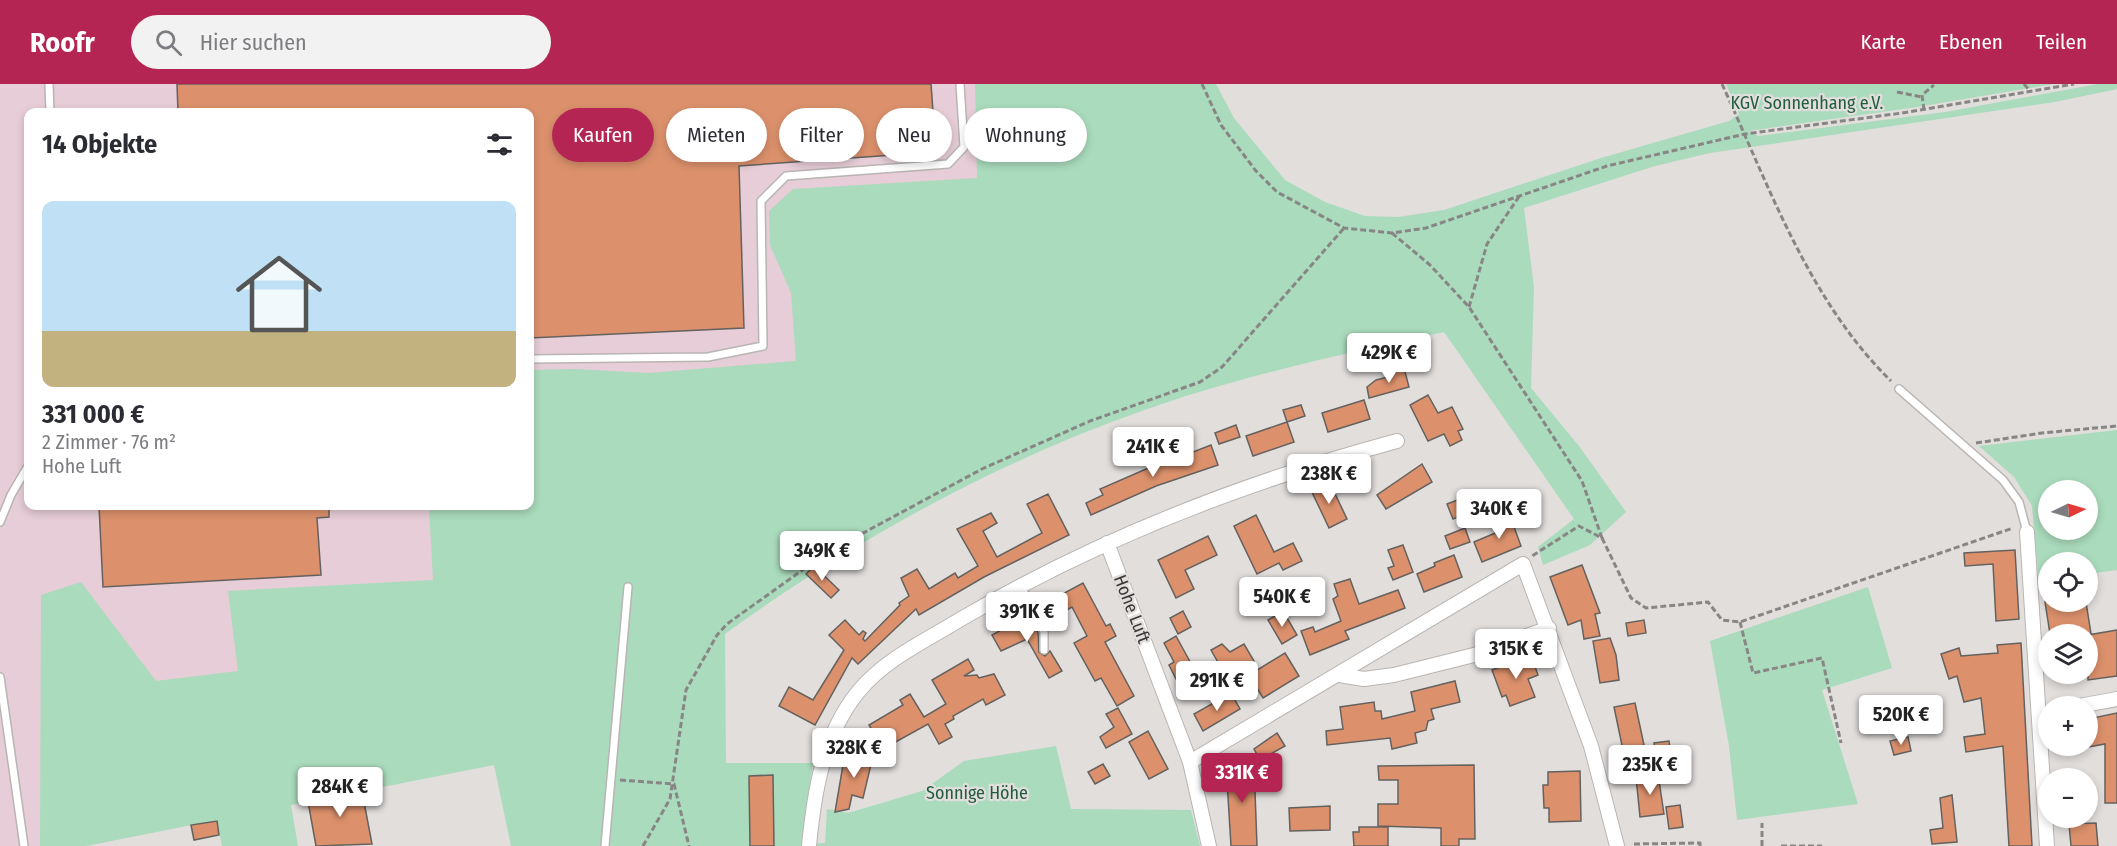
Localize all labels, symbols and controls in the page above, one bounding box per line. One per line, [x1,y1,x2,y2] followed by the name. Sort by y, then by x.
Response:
[131,15,551,69] search box
[30,26,95,59] text: Roofr
[152,26,185,59] icon: search
[200,29,307,56] text: Hier suchen
[1860,29,1906,55] text: Karte
[1939,29,2003,55] text: Ebenen
[2036,29,2087,55] text: Teilen
[1731,92,1884,114] park label: KGV Sonnenhang e.V.
[552,108,654,162] chip: Kaufen
[666,108,767,162] chip: Mieten
[779,108,864,162] chip: Filter
[876,108,952,162] chip: Neu
[964,108,1087,162] chip: Wohnung
[483,128,516,161] icon: filters
[42,129,157,160] text: 14 Objekte
[225,240,333,348] icon: home
[1340,333,1438,384] pin: 429K €
[1361,340,1417,364] text: 429K €
[42,399,144,430] text: 331 000 €
[1104,427,1202,478] pin: 241K €
[42,430,176,454] text: 2 Zimmer · 76 m²
[1127,434,1179,458] text: 241K €
[42,454,121,478] text: Hohe Luft
[1280,454,1378,505] pin: 238K €
[1301,461,1357,485] text: 238K €
[2038,480,2098,540] north arrow
[2038,480,2098,828] map controls
[1450,489,1548,540] pin: 340K €
[1470,496,1528,520] text: 340K €
[773,531,871,582] pin: 349K €
[794,538,850,562] text: 349K €
[2038,552,2098,612] button: locate
[1109,572,1155,646] street label: Hohe Luft
[1233,577,1331,628] pin: 540K €
[1253,584,1311,608] text: 540K €
[978,592,1076,643] pin: 391K €
[1000,599,1054,623] text: 391K €
[2038,624,2098,684] button: layers
[1467,629,1565,680] pin: 315K €
[1489,636,1543,660] text: 315K €
[1168,661,1266,712] pin: 291K €
[1190,668,1244,692] text: 291K €
[1852,695,1950,746] pin: 520K €
[2038,696,2098,756] button: +
[1873,702,1929,726] text: 520K €
[805,728,903,779] pin: 328K €
[826,735,882,759] text: 328K €
[1601,745,1699,796] pin: 235K €
[1622,752,1678,776] text: 235K €
[1193,753,1291,804] pin: 331K €
[1215,760,1269,784] text: 331K €
[291,767,389,818] pin: 284K €
[2038,768,2098,828] button: −
[312,774,368,798] text: 284K €
[926,782,1028,804] park label: Sonnige Höhe

